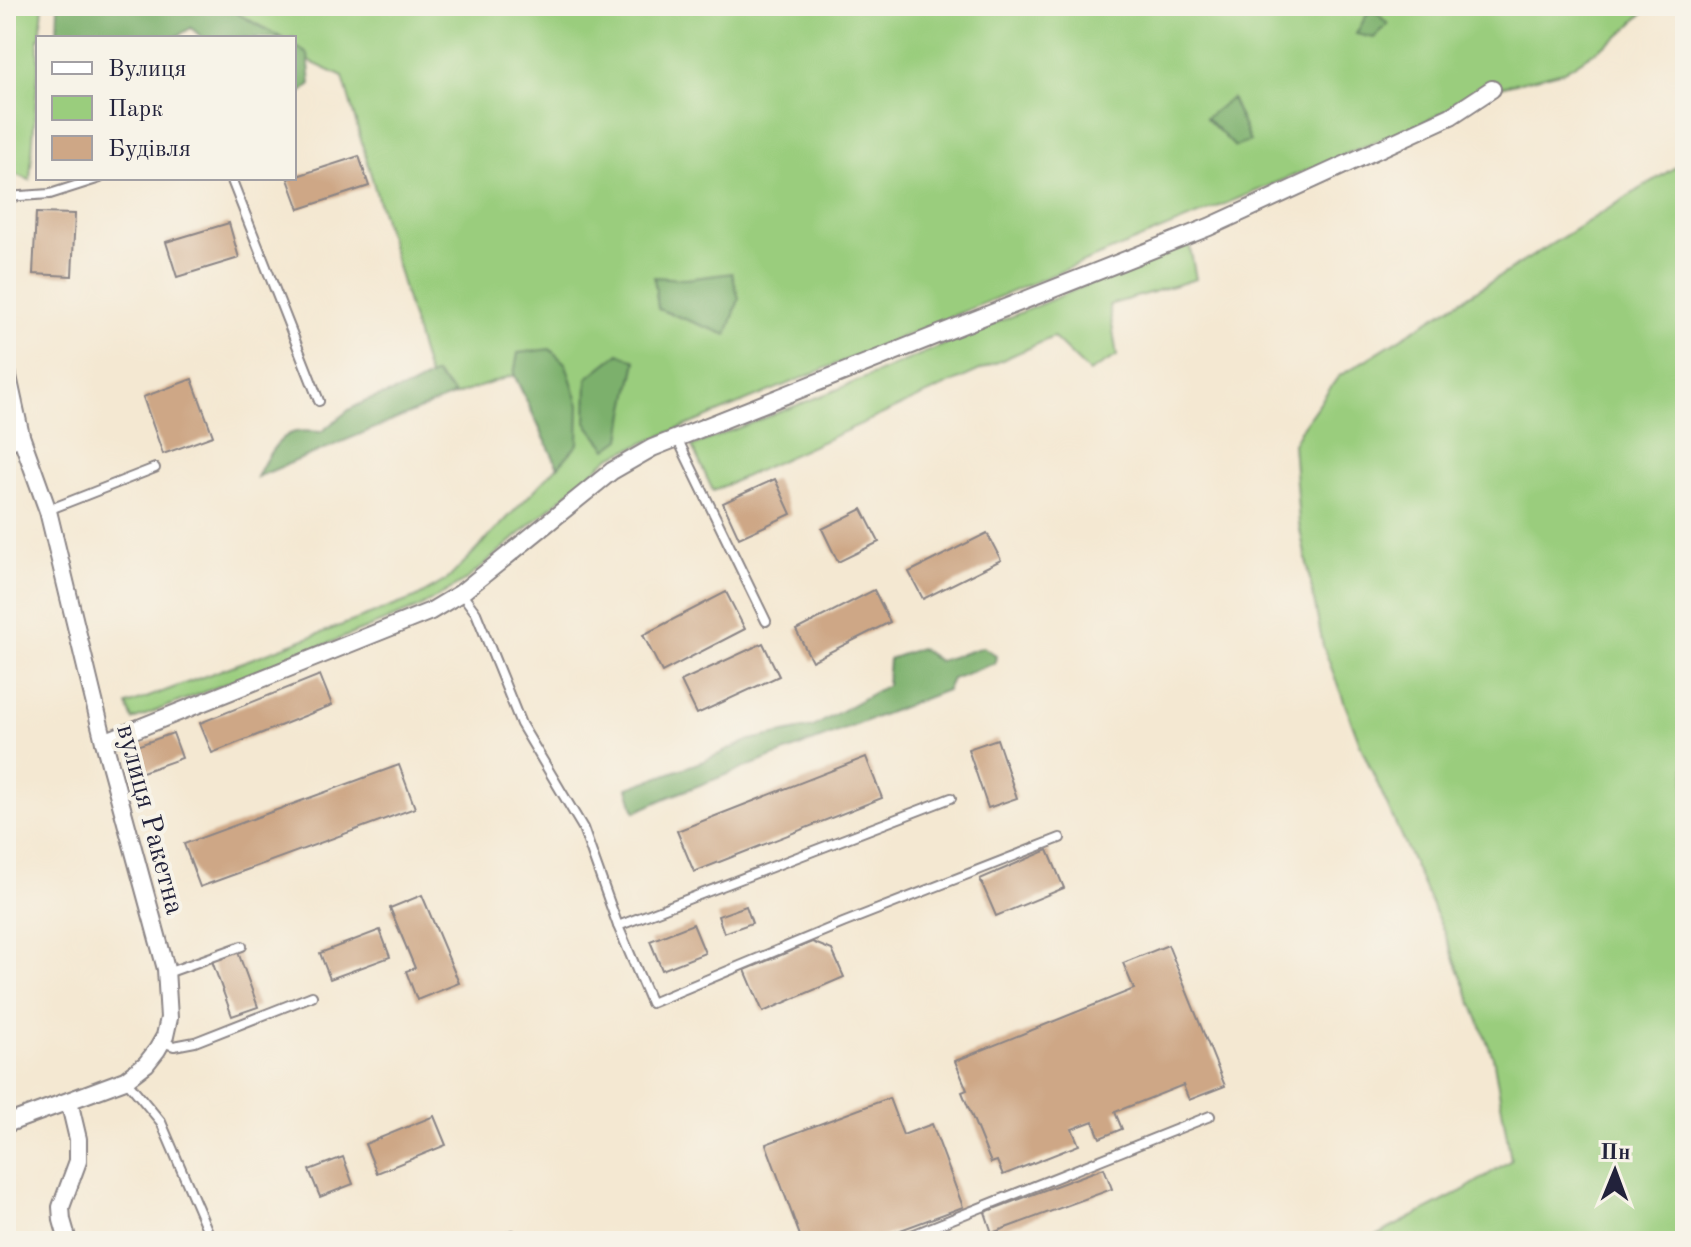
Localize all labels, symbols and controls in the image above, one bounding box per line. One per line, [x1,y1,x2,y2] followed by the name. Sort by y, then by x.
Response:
[36,36,296,180] legend
[108,58,187,82] text: Вулиця
[108,98,163,122] text: Парк
[108,138,191,162] text: Будівля
[110,722,188,918] street label: вулиця Ракетна
[1575,1131,1655,1211] north arrow
[1600,1142,1631,1164] text: Пн

